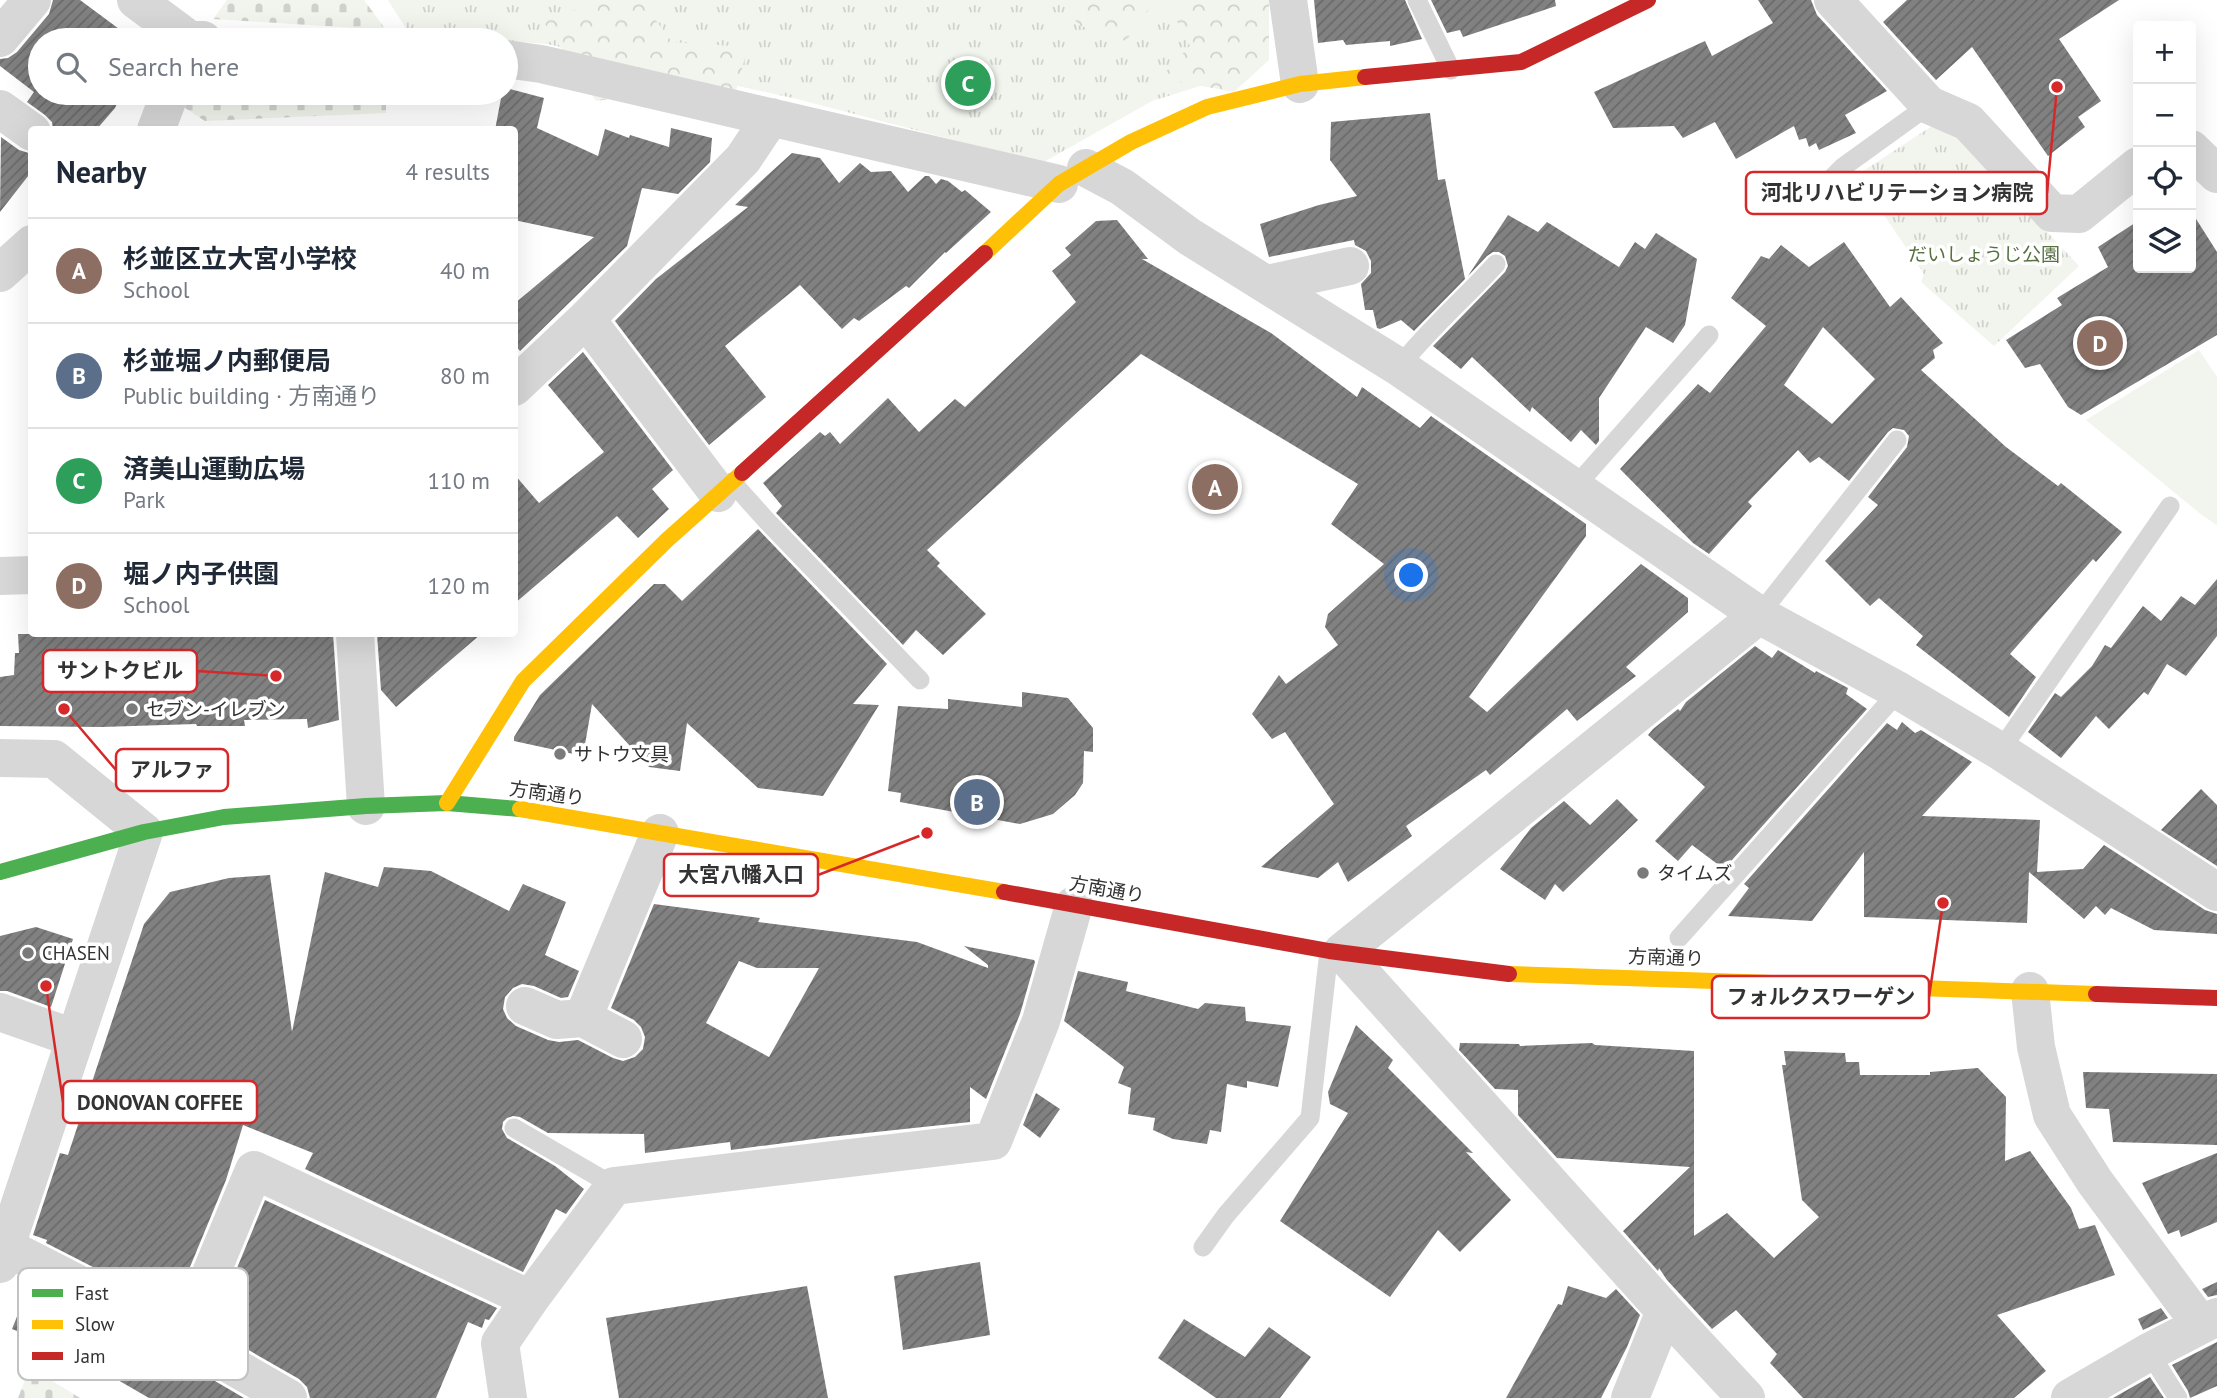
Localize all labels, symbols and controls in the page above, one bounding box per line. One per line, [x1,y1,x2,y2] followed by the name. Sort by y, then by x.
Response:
[2133,21,2196,273] map controls
[2133,21,2196,84] button: +
[28,28,518,105] search box
[52,48,90,86] icon: search
[108,50,239,83] text: Search here
[945,57,991,109] pin: C
[2133,84,2196,147] button: −
[2133,147,2196,210] button: locate
[56,152,146,191] text: Nearby
[406,157,490,186] text: 4 results
[1746,172,2047,214] callout: 河北リハビリテーション病院
[1761,179,2033,206] text: 河北リハビリテーション病院
[2133,210,2196,273] button: layers
[123,242,357,275] text: 杉並区立大宮小学校
[1908,242,2060,266] park label: だいしょうじ公園
[72,256,86,285] text: A
[440,256,490,285] text: 40 m
[123,275,190,304] text: School
[2077,317,2123,369] pin: D
[123,344,331,377] text: 杉並堀ノ内郵便局
[72,361,86,390] text: B
[440,361,490,390] text: 80 m
[123,381,380,410] text: Public building · 方南通り
[123,452,305,485] text: 済美山運動広場
[1192,461,1238,513] pin: A
[73,466,85,495] text: C
[428,466,490,495] text: 110 m
[123,485,165,514] text: Park
[123,557,279,590] text: 堀ノ内子供園
[1394,558,1428,592] your location
[72,571,86,600] text: D
[428,571,490,600] text: 120 m
[123,590,190,619] text: School
[43,650,197,692] callout: サントクビル
[57,657,183,684] text: サントクビル
[146,697,286,721] place label: セブン-イレブン
[124,701,140,717] marker: セブン-イレブン
[574,742,669,766] place label: サトウ文具
[552,746,568,762] marker: サトウ文具
[116,749,228,791] callout: アルファ
[130,756,214,783] text: アルファ
[508,776,586,810] street label: 方南通り
[954,776,1000,828] pin: B
[664,854,818,896] callout: 大宮八幡入口
[678,861,804,888] text: 大宮八幡入口
[1657,861,1733,885] place label: タイムズ
[1635,865,1651,881] marker: タイムズ
[1067,871,1147,907] street label: 方南通り
[42,941,110,965] place label: CHASEN
[1628,944,1704,970] street label: 方南通り
[20,945,36,961] marker: CHASEN
[1712,976,1929,1018] callout: フォルクスワーゲン
[1727,983,1915,1010] text: フォルクスワーゲン
[63,1081,257,1123] callout: DONOVAN COFFEE
[77,1089,243,1116] text: DONOVAN COFFEE
[18,1268,248,1380] legend
[75,1281,109,1305] text: Fast
[75,1312,115,1336] text: Slow
[74,1344,105,1368] text: Jam

